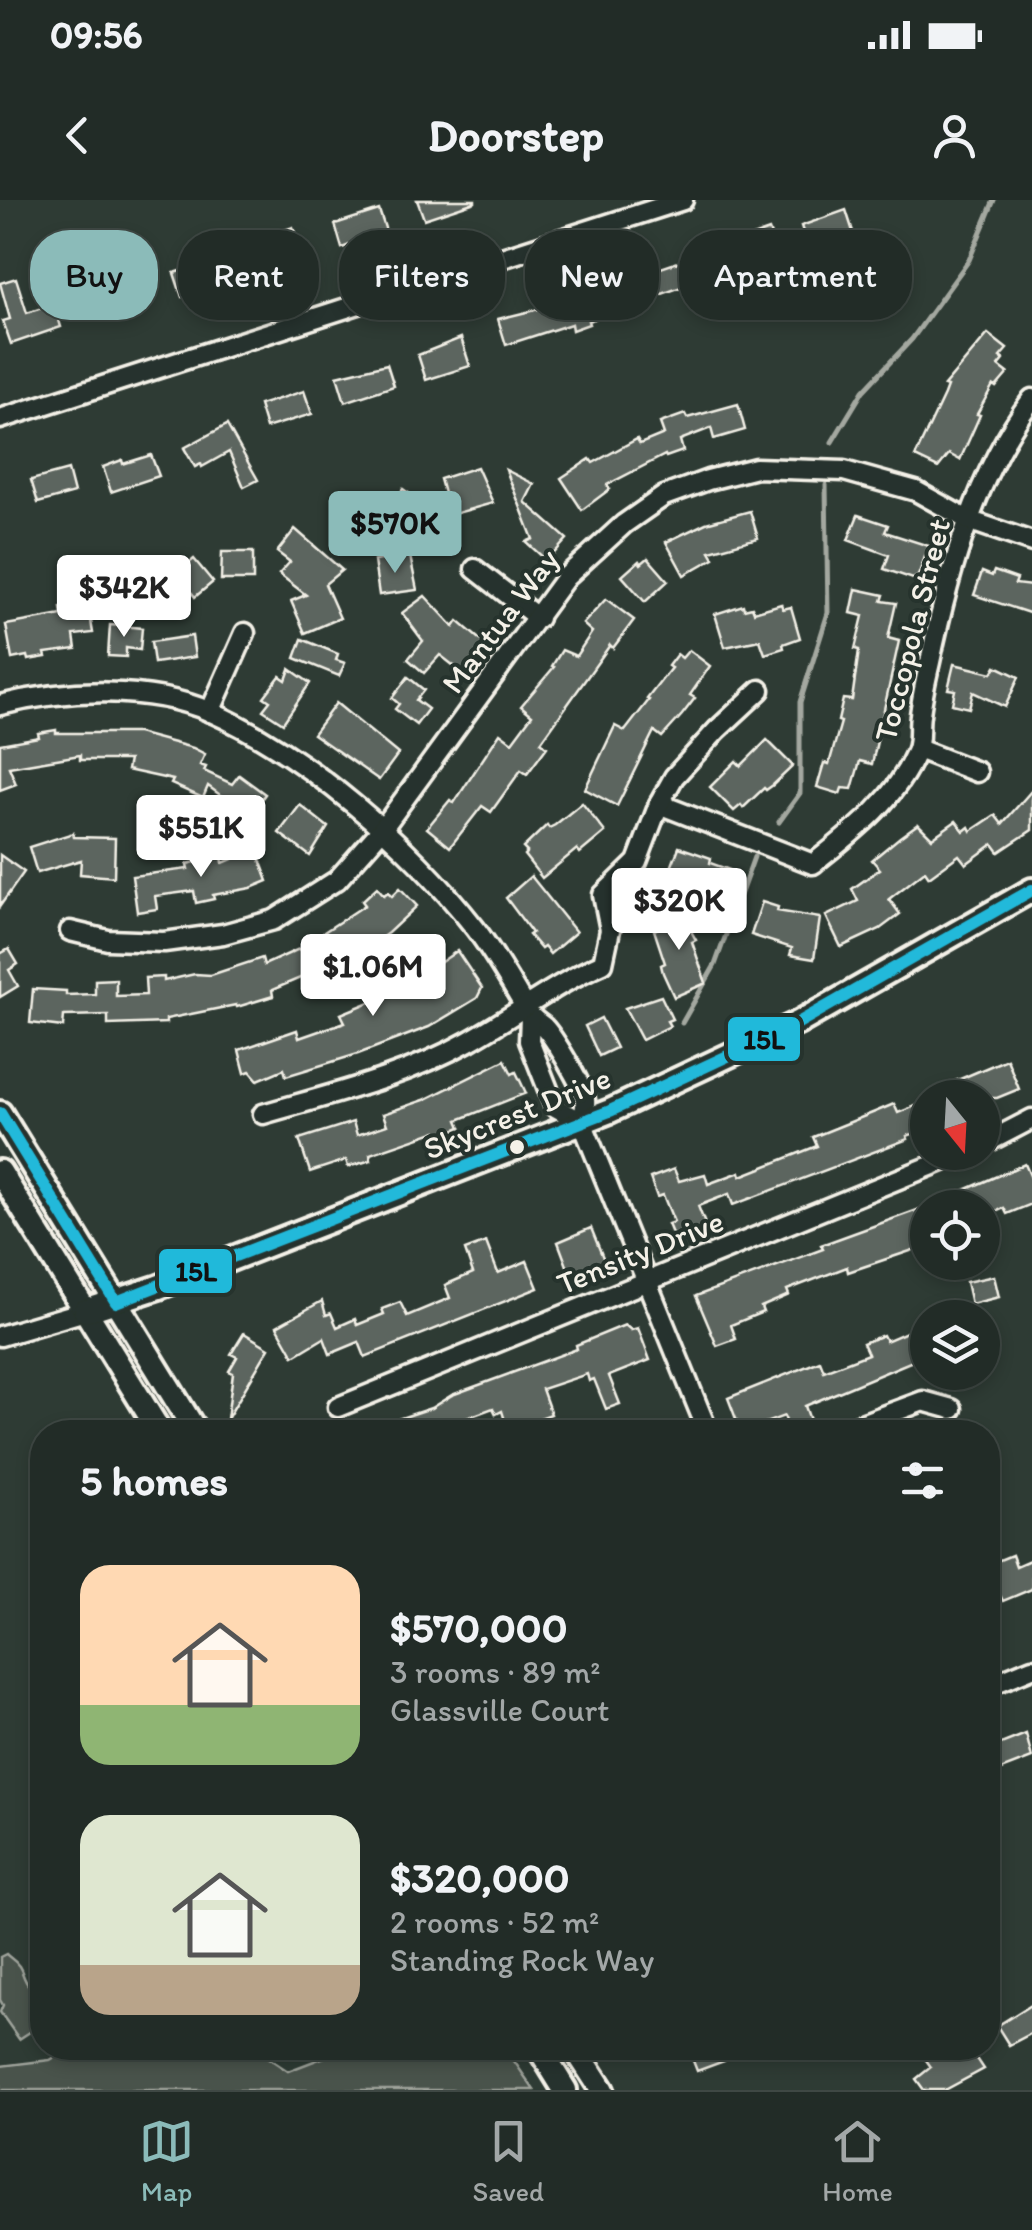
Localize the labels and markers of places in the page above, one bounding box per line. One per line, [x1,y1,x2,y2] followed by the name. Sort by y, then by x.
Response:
[325,491,465,576] pin: $570K
[54,555,194,640] pin: $342K
[131,795,271,880] pin: $551K
[609,868,749,953] pin: $320K
[292,934,454,1019] pin: $1.06M
[507,1137,527,1157] unlabelled marker

